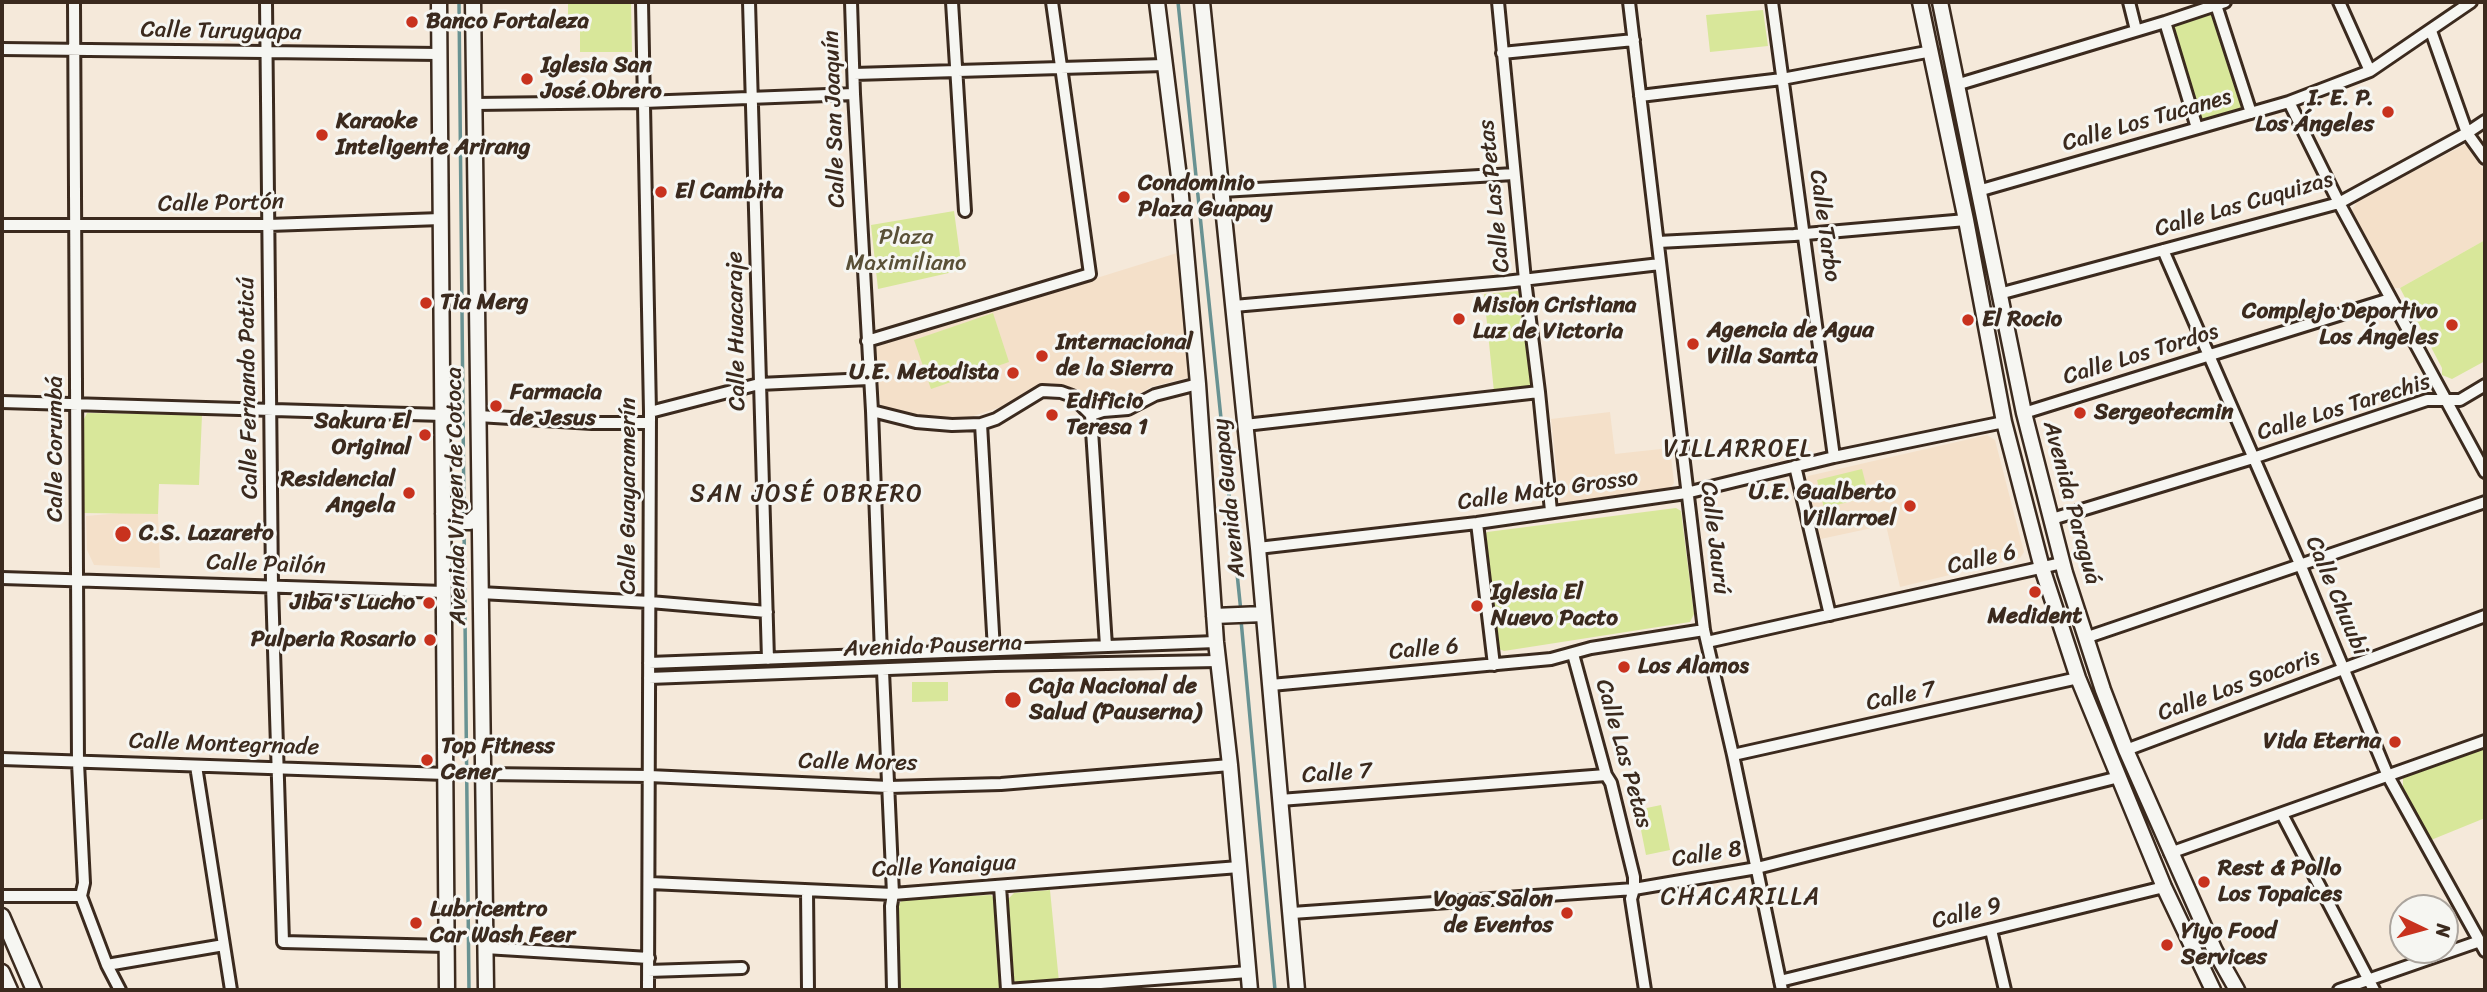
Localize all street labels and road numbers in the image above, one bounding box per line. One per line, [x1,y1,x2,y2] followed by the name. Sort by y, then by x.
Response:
[140,17,302,47] street label: Calle Turuguapa
[818,30,852,208] street label: Calle San Joaquín
[2059,84,2235,158] street label: Calle Los Tucanes
[1473,118,1517,274] street label: Calle Las Petas
[2152,166,2336,244] street label: Calle Las Cuquizas
[1803,168,1845,284] street label: Calle Tarbo
[158,189,284,219] street label: Calle Portón
[722,251,752,411] street label: Calle Huacaraje
[233,277,265,499] street label: Calle Fernando Paticú
[2060,318,2222,392] street label: Calle Los Tordos
[441,367,473,625] street label: Avenida Virgen de Cotoca
[2254,369,2434,447] street label: Calle Los Tarechis
[42,376,70,522] street label: Calle Corumbá
[615,397,643,595] street label: Calle Guayaramerín
[1208,417,1252,579] street label: Avenida Guapay
[2036,418,2106,588] street label: Avenida Paraguá
[1456,465,1640,517] street label: Calle Mato Grosso
[1693,480,1735,596] street label: Calle Jaurú
[2299,532,2373,660] street label: Calle Chuubi
[1945,539,2019,581] street label: Calle 6
[206,549,326,581] street label: Calle Pailón
[843,630,1023,664] street label: Avenida Pauserna
[1388,633,1460,667] street label: Calle 6
[2154,644,2324,728] street label: Calle Los Socoris
[1589,676,1657,832] street label: Calle Las Petas
[1864,676,1938,718] street label: Calle 7
[128,728,320,762] street label: Calle Montegrnade
[798,748,918,778] street label: Calle Mores
[1301,758,1373,790] street label: Calle 7
[1670,836,1744,874] street label: Calle 8
[871,849,1017,885] street label: Calle Yanaigua
[1929,892,2005,936] street label: Calle 9

